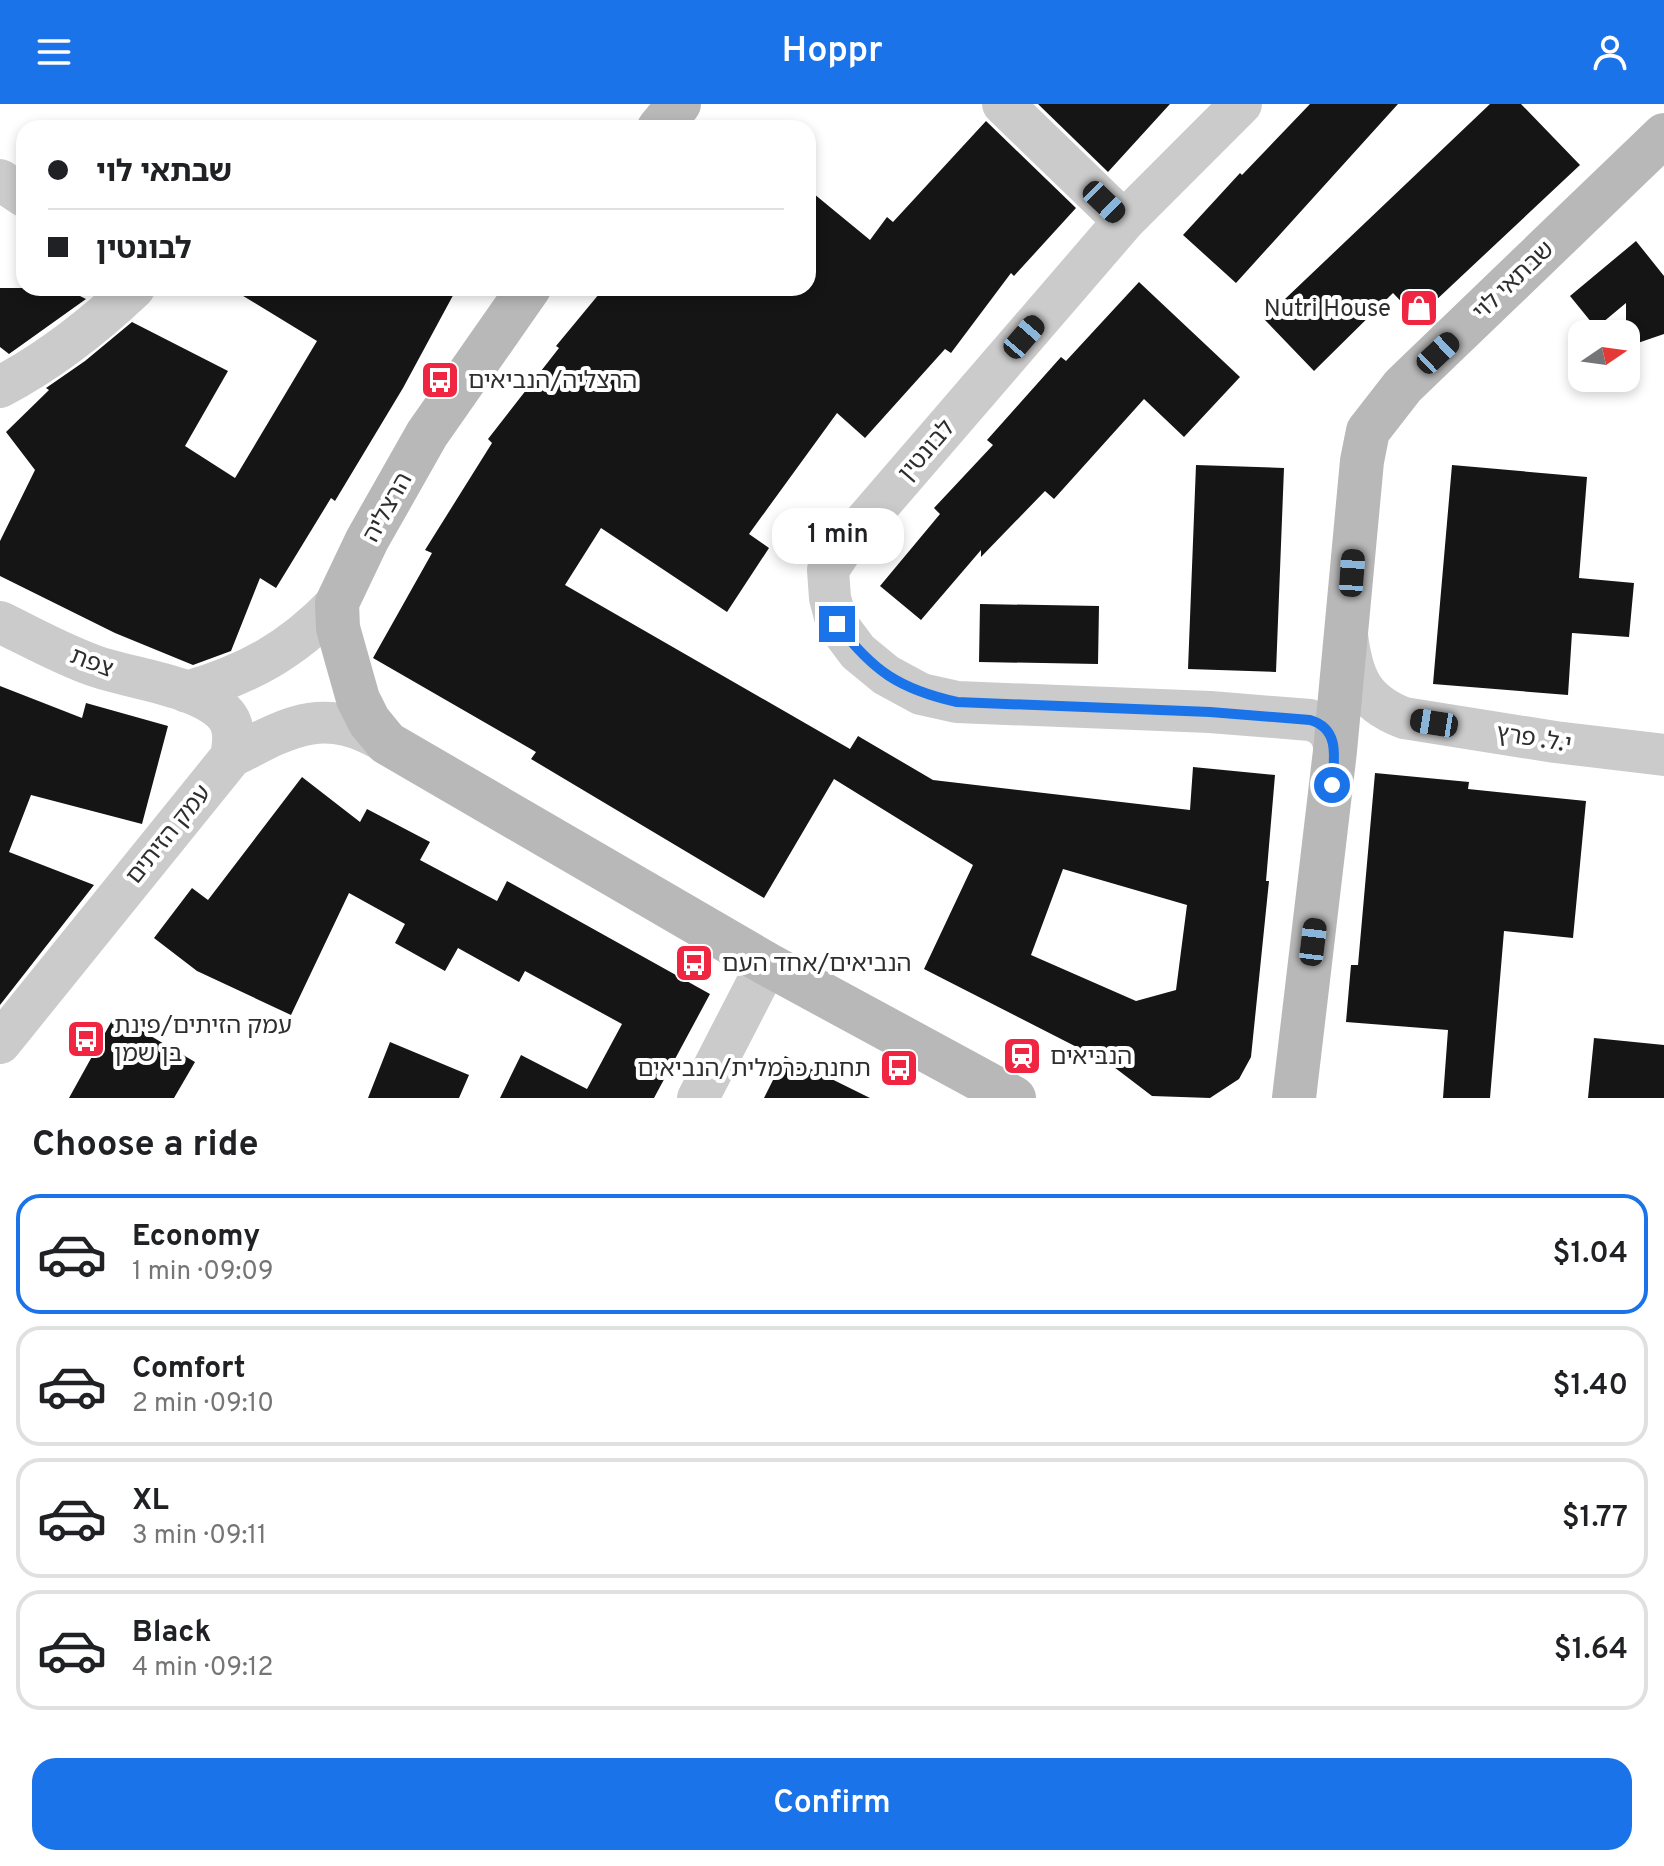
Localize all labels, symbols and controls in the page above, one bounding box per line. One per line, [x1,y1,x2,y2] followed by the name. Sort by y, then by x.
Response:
[781,29,883,75] text: Hoppr
[32,30,76,74] icon: menu
[1588,30,1632,74] icon: person
[96,155,232,192] text: שבתאי לוי
[1078,177,1130,227] car
[96,232,192,269] text: לבונטין
[1468,235,1561,327] street label: שבתאי לוי
[1398,287,1440,329] shop icon: Nutri House
[1264,295,1391,325] place label: Nutri House
[999,311,1049,363] car
[1568,320,1640,392] north arrow
[1568,320,1640,392] map controls
[1412,328,1464,378] car
[419,359,461,401] bus stop icon: הרצליה/הנביאים
[468,367,637,397] place label: הרצליה/הנביאים
[893,415,962,488] street label: לבונטין
[357,468,420,548] street label: הרצליה
[771,508,903,564] callout: 1 min
[807,519,869,552] text: 1 min
[1338,548,1366,598] car
[819,606,855,642] route end
[66,642,117,686] street label: צפת
[1408,707,1460,739] car
[1494,719,1573,761] street label: י.ל. פרץ
[1314,767,1350,803] route start
[120,779,219,891] street label: עמק הזיתים
[1298,917,1328,967] car
[673,942,715,984] bus stop icon: הנביאים/אחד העם
[722,950,912,980] place label: הנביאים/אחד העם
[114,1012,292,1070] place label: עמק הזיתים/פינת בן שמן
[65,1018,107,1060] bus stop icon: עמק הזיתים/פינת בן שמן
[1001,1035,1043,1077] station icon: הנביאים
[1050,1043,1132,1073] place label: הנביאים
[878,1047,920,1089] bus stop icon: תחנת כרמלית/הנביאים
[637,1055,871,1085] place label: תחנת כרמלית/הנביאים
[32,1123,258,1169] text: Choose a ride
[36,1218,108,1290] icon: car
[132,1219,260,1256] text: Economy
[1553,1236,1628,1273] text: $1.04
[132,1256,274,1289] text: 1 min · 09:09
[36,1350,108,1422] icon: car
[132,1351,245,1388] text: Comfort
[1553,1368,1628,1405] text: $1.40
[132,1388,274,1421] text: 2 min · 09:10
[36,1482,108,1554] icon: car
[132,1483,169,1520] text: XL
[1562,1500,1628,1537] text: $1.77
[132,1520,267,1553] text: 3 min · 09:11
[36,1614,108,1686] icon: car
[132,1615,211,1652] text: Black
[1554,1632,1628,1669] text: $1.64
[132,1652,273,1685] text: 4 min · 09:12
[32,1758,1632,1850] button: Confirm

